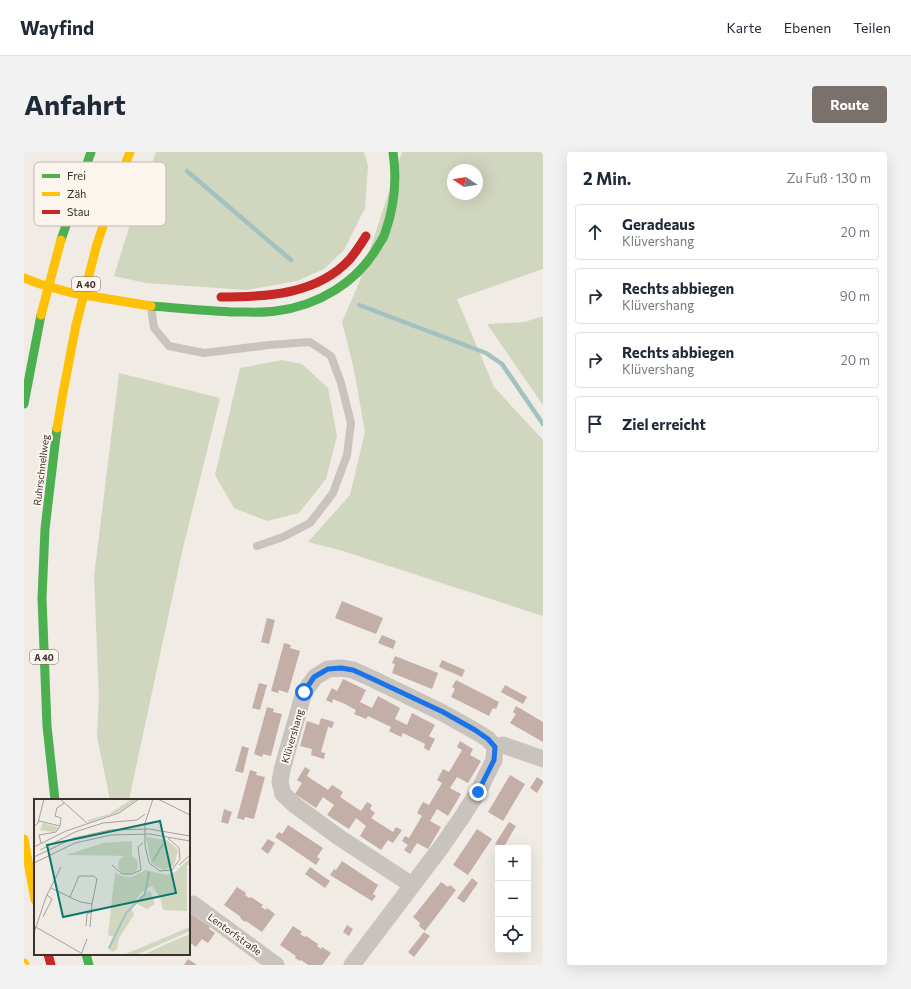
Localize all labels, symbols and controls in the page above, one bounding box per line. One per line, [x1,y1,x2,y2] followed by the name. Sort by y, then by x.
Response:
[20,16,94,39] text: Wayfind
[726,19,762,36] text: Karte
[784,19,831,36] text: Ebenen
[853,19,891,36] text: Teilen
[812,86,887,123] button: Route
[24,87,126,121] text: Anfahrt
[34,162,166,226] legend
[447,164,483,200] north arrow
[583,168,631,189] text: 2 Min.
[67,169,86,182] text: Frei
[787,170,871,186] text: Zu Fuß · 130 m
[67,187,86,200] text: Zäh
[67,205,90,218] text: Stau
[622,215,695,233] text: Geradeaus
[584,221,606,243] icon: ahead
[841,224,870,240] text: 20 m
[622,233,694,249] text: Klüvershang
[72,277,100,291] road number: A 40
[622,279,734,297] text: Rechts abbiegen
[584,285,606,307] icon: right
[840,288,870,304] text: 90 m
[622,297,694,313] text: Klüvershang
[622,343,734,361] text: Rechts abbiegen
[584,349,606,371] icon: right
[841,352,870,368] text: 20 m
[622,361,694,377] text: Klüvershang
[584,413,606,435] icon: arrive
[622,415,706,433] text: Ziel erreicht
[31,433,51,506] street label: Ruhrschnellweg
[30,650,58,664] road number: A 40
[295,683,313,701] route start
[279,707,306,764] street label: Klüvershang
[469,783,487,801] route end
[34,799,190,955] inset map
[495,845,531,953] map controls
[495,845,531,881] button: +
[495,881,531,917] button: −
[206,910,264,958] street label: Lentorfstraße
[495,917,531,953] button: locate

